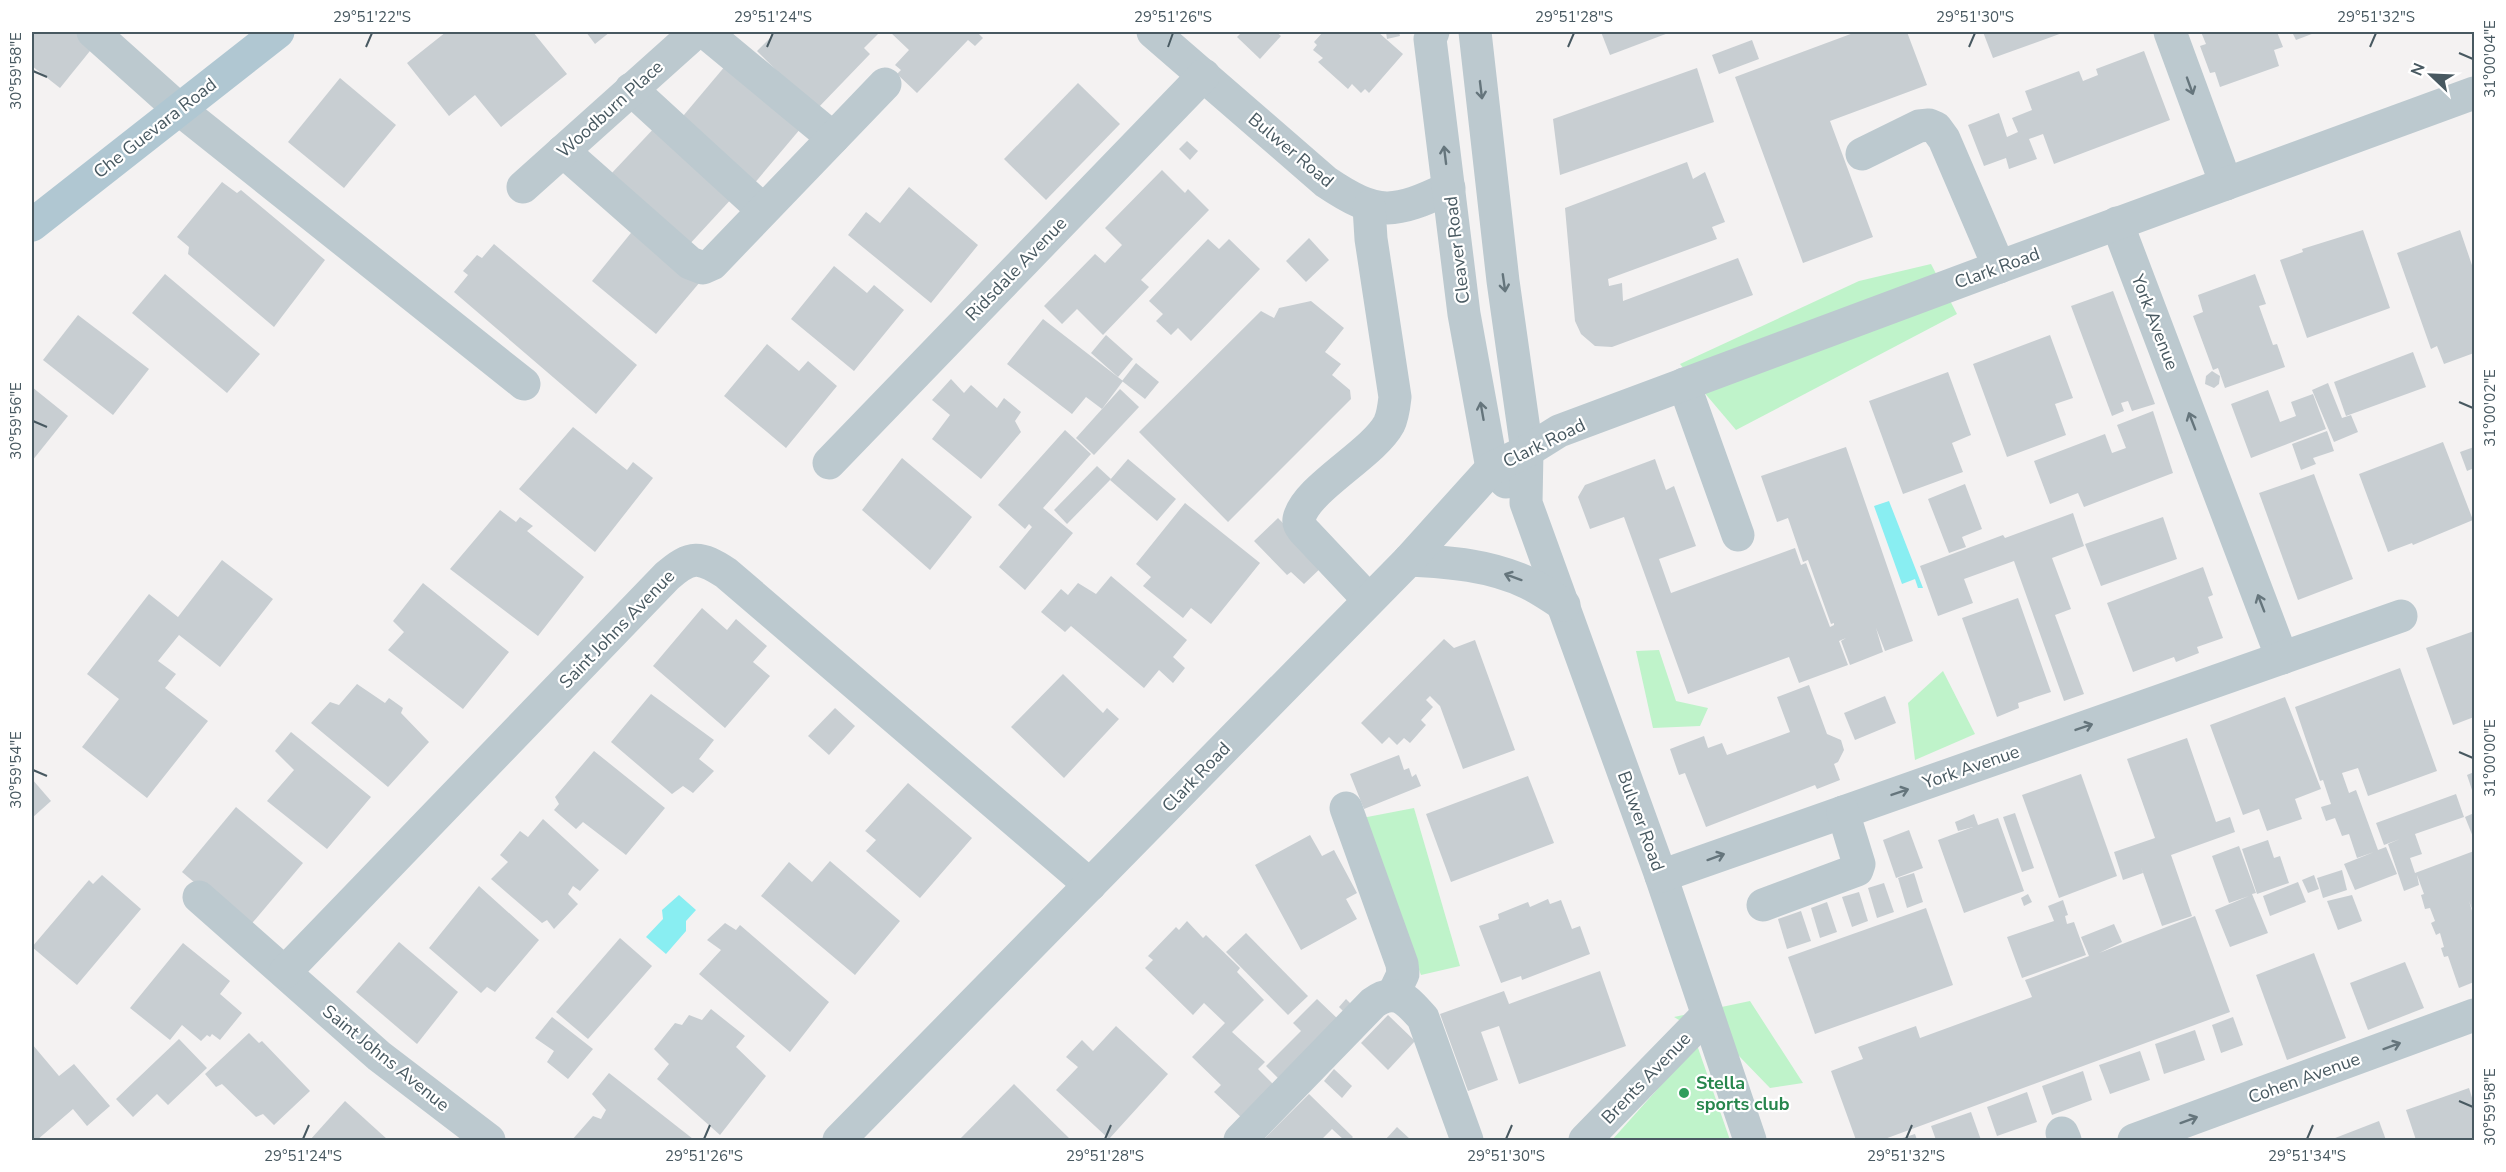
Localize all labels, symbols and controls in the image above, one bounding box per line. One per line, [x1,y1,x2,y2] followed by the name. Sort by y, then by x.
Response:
[333,7,411,27] text: 29°51'22"S
[734,7,812,27] text: 29°51'24"S
[1134,7,1212,27] text: 29°51'26"S
[1535,7,1613,27] text: 29°51'28"S
[1936,7,2014,27] text: 29°51'30"S
[2337,7,2415,27] text: 29°51'32"S
[2480,20,2500,98] text: 31°00'04"E
[6,32,26,110] text: 30°59'58"E
[2401,45,2461,105] north arrow
[552,55,668,163] street label: Woodburn Place
[2406,60,2431,79] text: N
[88,72,222,184] street label: Che Guevara Road
[2186,77,2197,95] one-way arrow
[1476,79,1487,99] one-way arrow
[1243,107,1339,193] street label: Bulwer Road
[1439,146,1450,166] one-way arrow
[1439,195,1475,305] street label: Cleaver Road
[960,212,1072,326] street label: Ridsdale Avenue
[1951,242,2043,294] street label: Clark Road
[2125,270,2184,373] street label: York Avenue
[1498,273,1509,293] one-way arrow
[2480,369,2500,447] text: 31°00'02"E
[6,382,26,460] text: 30°59'56"E
[1476,401,1487,421] one-way arrow
[2186,412,2197,430] one-way arrow
[1499,413,1589,473] street label: Clark Road
[554,564,680,694] street label: Saint Johns Avenue
[1504,571,1522,582] one-way arrow
[2255,594,2266,613] one-way arrow
[2480,719,2500,797] text: 31°00'00"E
[2074,721,2093,732] one-way arrow
[6,731,26,809] text: 30°59'54"E
[1156,737,1236,817] street label: Clark Road
[1919,739,2022,795] street label: York Avenue
[1612,768,1670,874] street label: Bulwer Road
[1890,785,1909,796] one-way arrow
[1706,850,1725,861] one-way arrow
[318,999,454,1117] street label: Saint Johns Avenue
[1596,1027,1696,1129] street label: Brents Avenue
[2382,1039,2400,1050] one-way arrow
[2245,1047,2363,1109] street label: Cohen Avenue
[2480,1068,2500,1146] text: 30°59'58"E
[1696,1071,1790,1116] place label: Stella sports club
[1677,1086,1691,1100] marker: Stella sports club
[2179,1114,2198,1125] one-way arrow
[264,1146,342,1166] text: 29°51'24"S
[665,1146,743,1166] text: 29°51'26"S
[1066,1146,1144,1166] text: 29°51'28"S
[1467,1146,1545,1166] text: 29°51'30"S
[1867,1146,1945,1166] text: 29°51'32"S
[2268,1146,2346,1166] text: 29°51'34"S

